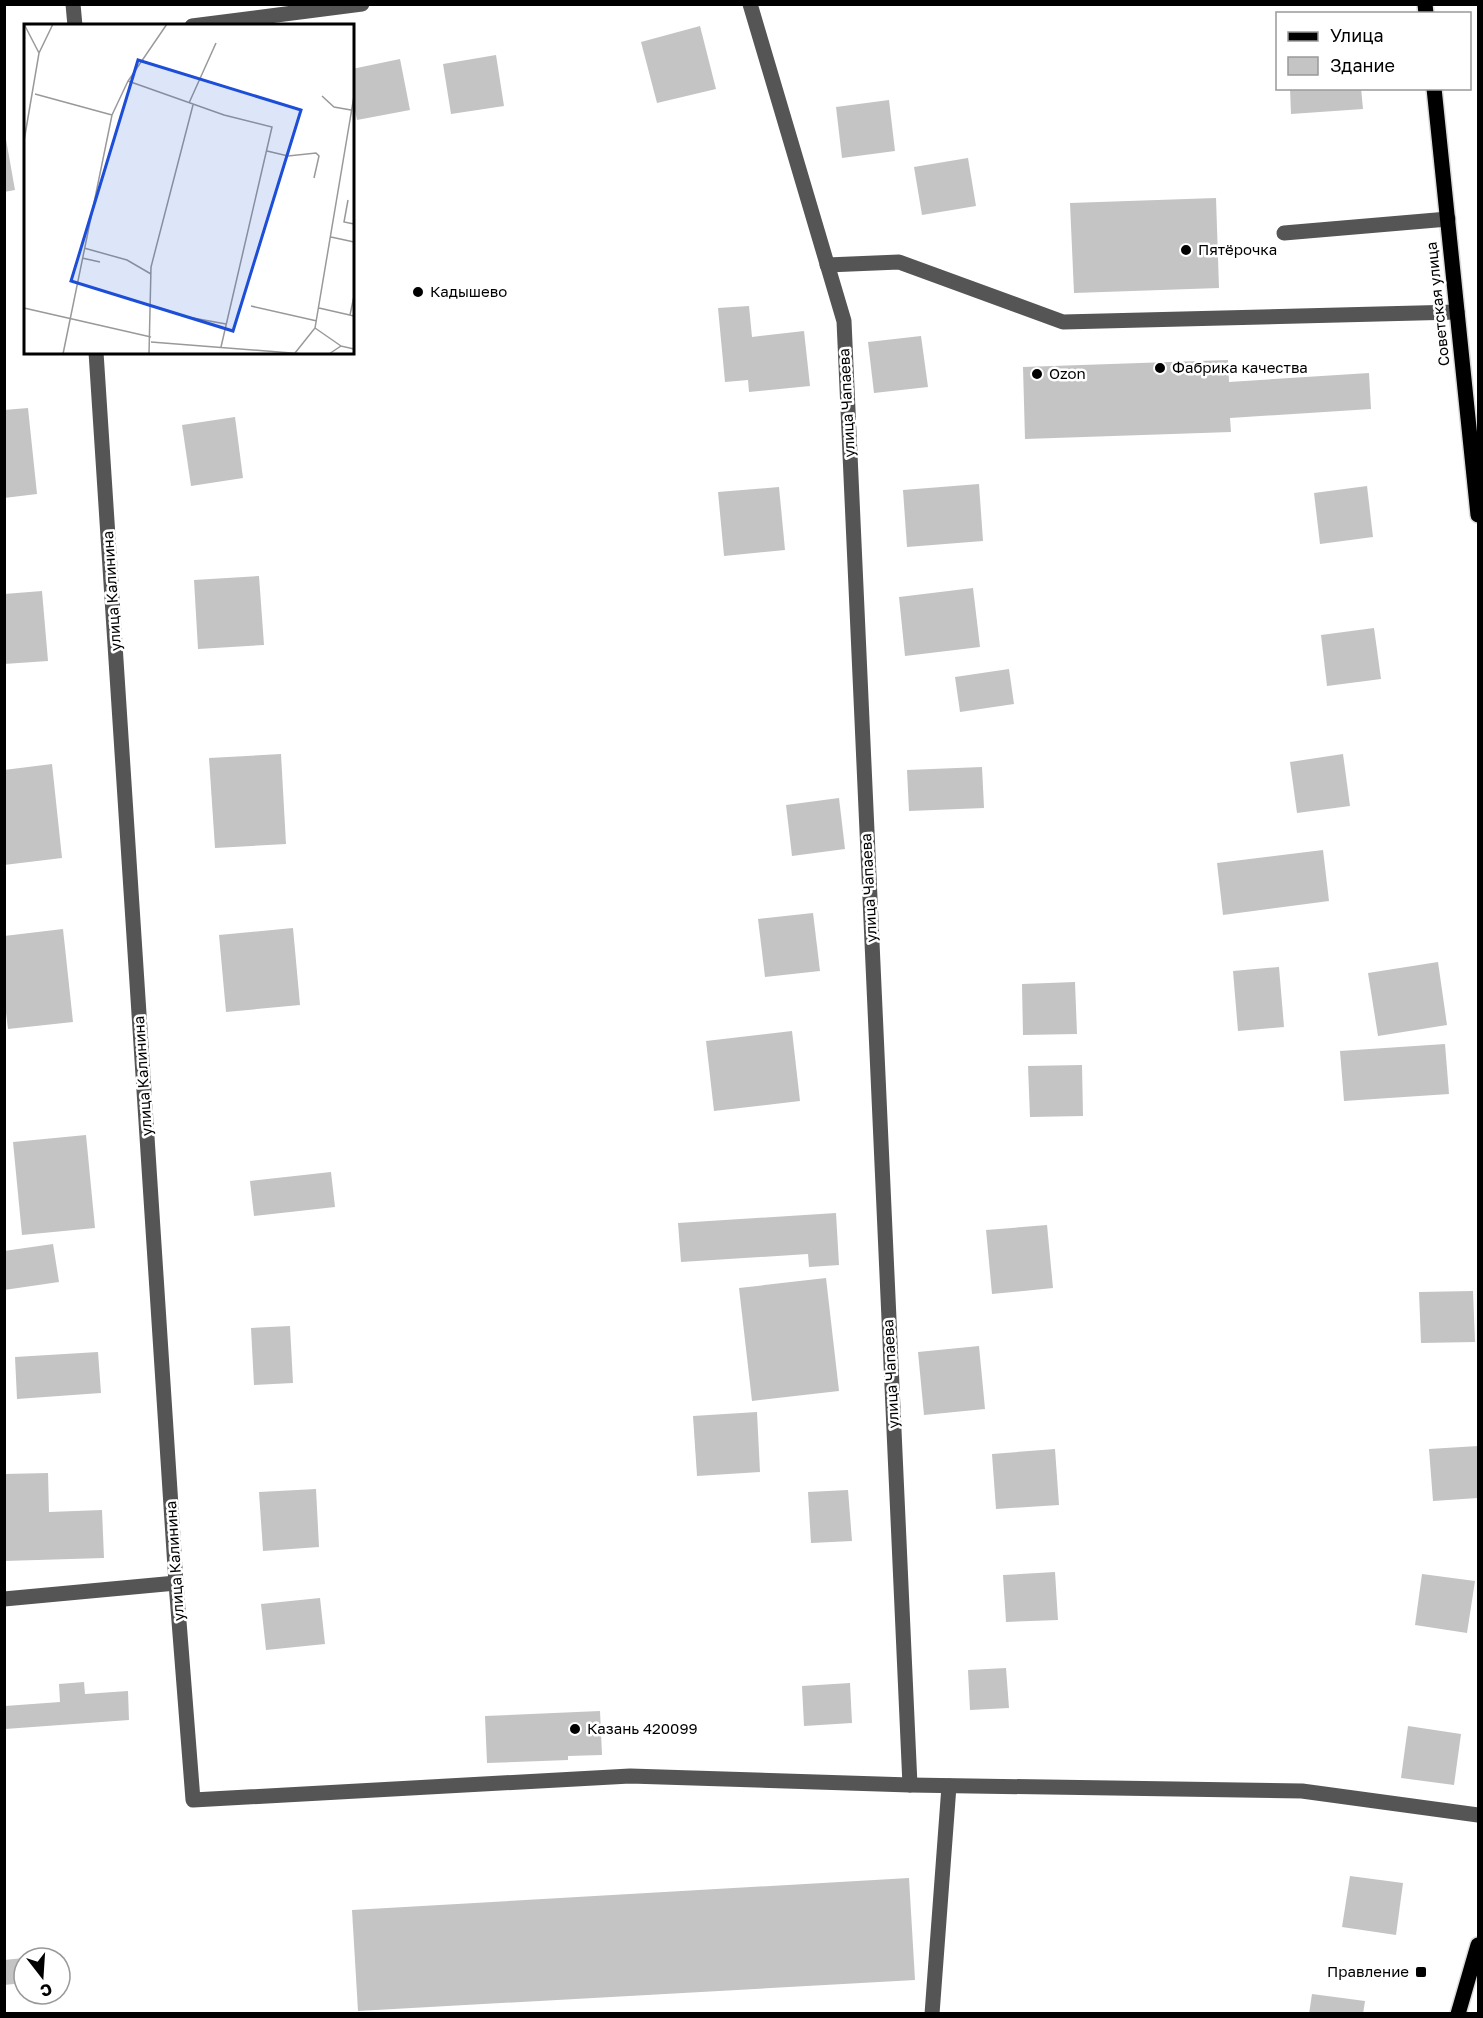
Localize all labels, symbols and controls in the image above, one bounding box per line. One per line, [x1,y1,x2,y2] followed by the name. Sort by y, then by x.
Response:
[1276,12,1471,90] legend
[24,24,354,354] inset map
[1330,24,1384,46] text: Улица
[1330,54,1395,76] text: Здание
[1198,240,1277,258] place label: Пятёрочка
[1422,241,1452,367] street label: Советская улица
[1179,243,1193,257] marker: Пятёрочка
[430,282,507,300] place label: Кадышево
[411,285,425,299] marker: Кадышево
[834,348,858,458] street label: улица Чапаева
[1172,358,1308,376] place label: Фабрика качества
[1153,361,1167,375] marker: Фабрика качества
[1049,364,1086,382] place label: Ozon
[1030,367,1044,381] marker: Ozon
[98,530,124,652] street label: улица Калинина
[856,833,880,943] street label: улица Чапаева
[129,1015,155,1137] street label: улица Калинина
[878,1319,902,1429] street label: улица Чапаева
[161,1500,187,1622] street label: улица Калинина
[587,1719,698,1737] place label: Казань 420099
[568,1722,582,1736] marker: Казань 420099
[12,1946,72,2006] north arrow
[1327,1962,1409,1980] place label: Правление
[1414,1965,1428,1979] marker: Правление
[38,1979,55,2002] text: С

